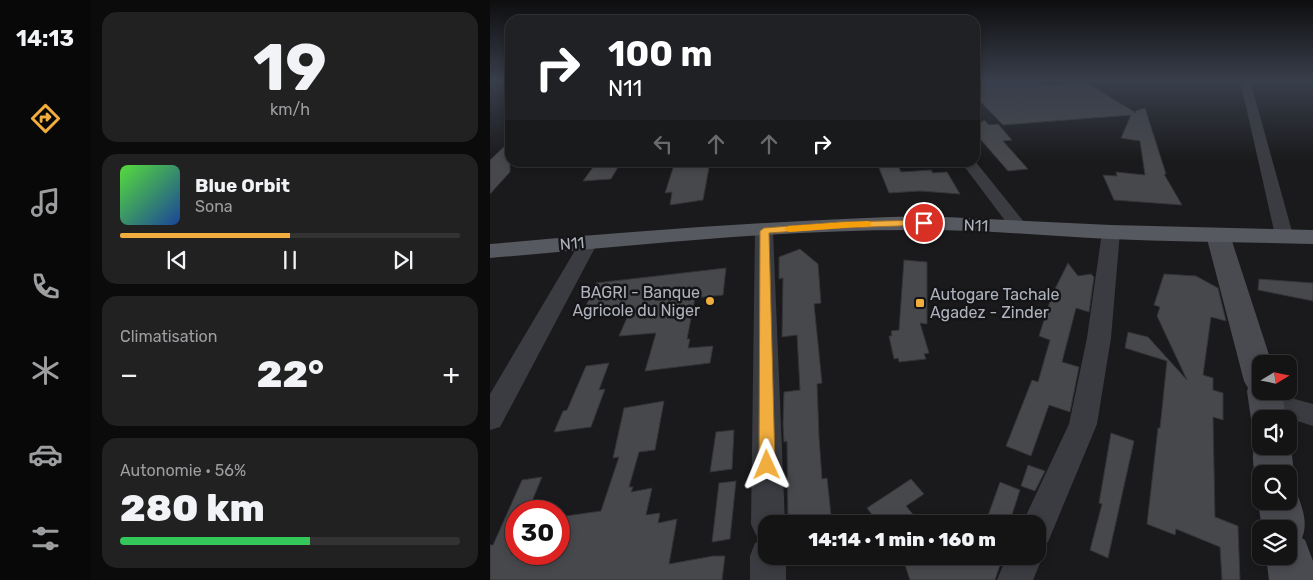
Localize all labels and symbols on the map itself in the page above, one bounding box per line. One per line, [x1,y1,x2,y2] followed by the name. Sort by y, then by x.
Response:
[903,202,945,244] pin
[963,216,989,235] street label: N11
[559,233,585,254] street label: N11
[572,283,700,320] place label: BAGRI - Banque Agricole du Niger
[930,285,1059,322] place label: Autogare Tachale Agadez - Zinder
[704,295,716,307] marker: BAGRI - Banque Agricole du Niger
[914,297,926,309] marker: Autogare Tachale Agadez - Zinder
[1252,355,1298,400] north arrow
[740,438,792,490] position arrow
[505,500,570,565] speed limit sign: 30

